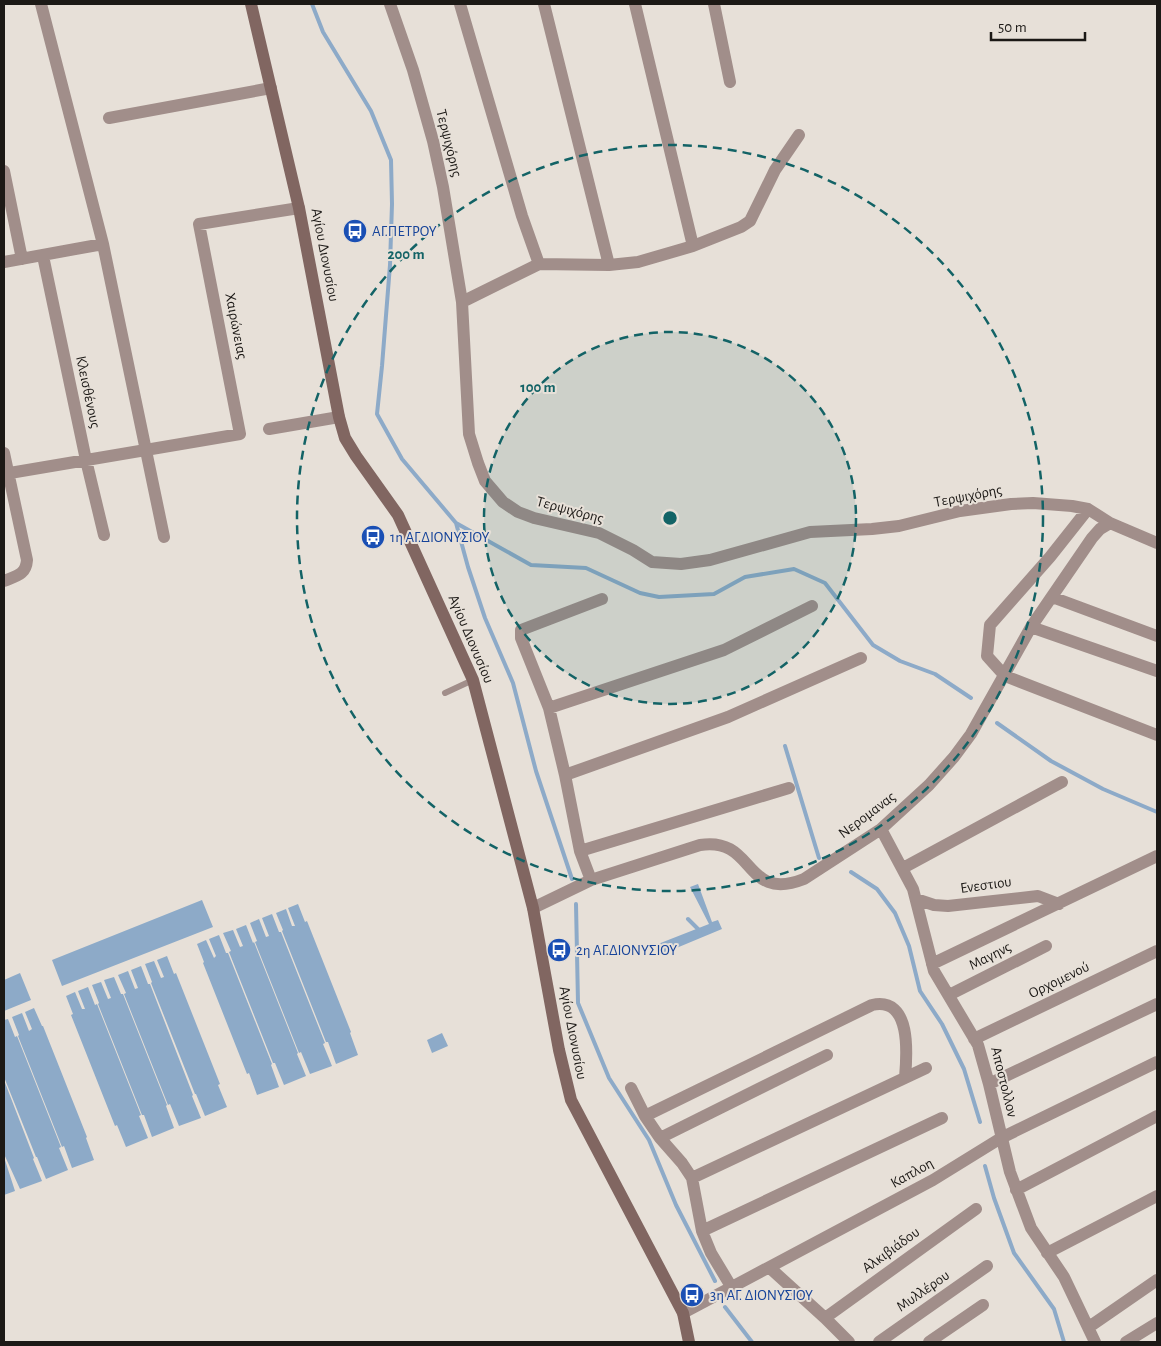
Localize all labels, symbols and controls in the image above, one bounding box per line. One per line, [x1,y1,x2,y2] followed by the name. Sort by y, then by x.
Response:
[991,10,1085,42] scale bar
[998,20,1027,35] text: 50 m
[433,108,465,178] street label: Τερψιχόρης
[309,207,341,303] street label: Αγίου Διονυσίου
[342,218,368,244] bus stop icon: ΑΓ.ΠΕΤΡΟΥ
[372,224,437,239] place label: ΑΓ.ΠΕΤΡΟΥ
[387,247,425,262] text: 200 m
[222,291,250,361] street label: Χαιρώνειας
[73,354,103,430] street label: Κλεισθένους
[520,380,556,395] text: 100 m
[933,482,1003,510] street label: Τερψιχόρης
[535,494,605,526] street label: Τερψιχόρης
[661,509,679,527] centre of rings
[360,524,386,550] bus stop icon: 1η ΑΓ.ΔΙΟΝΥΣΙΟΥ
[390,530,490,545] place label: 1η ΑΓ.ΔΙΟΝΥΣΙΟΥ
[446,592,496,686] street label: Αγίου Διονυσίου
[836,789,898,841] street label: Νερομανας
[959,874,1013,896] street label: Ενεστιου
[546,937,572,963] bus stop icon: 2η ΑΓ.ΔΙΟΝΥΣΙΟΥ
[967,939,1014,973] street label: Μαγηνς
[576,943,677,958] place label: 2η ΑΓ.ΔΙΟΝΥΣΙΟΥ
[1026,959,1092,1001] street label: Ορχομενού
[557,985,589,1081] street label: Αγίου Διονυσίου
[988,1045,1020,1119] street label: Αποστολλον
[888,1155,936,1191] street label: Καπλοη
[860,1224,922,1276] street label: Αλκιβιάδου
[894,1267,952,1315] street label: Μυλλέρου
[679,1282,705,1308] bus stop icon: 3η ΑΓ. ΔΙΟΝΥΣΙΟΥ
[710,1288,813,1303] place label: 3η ΑΓ. ΔΙΟΝΥΣΙΟΥ

